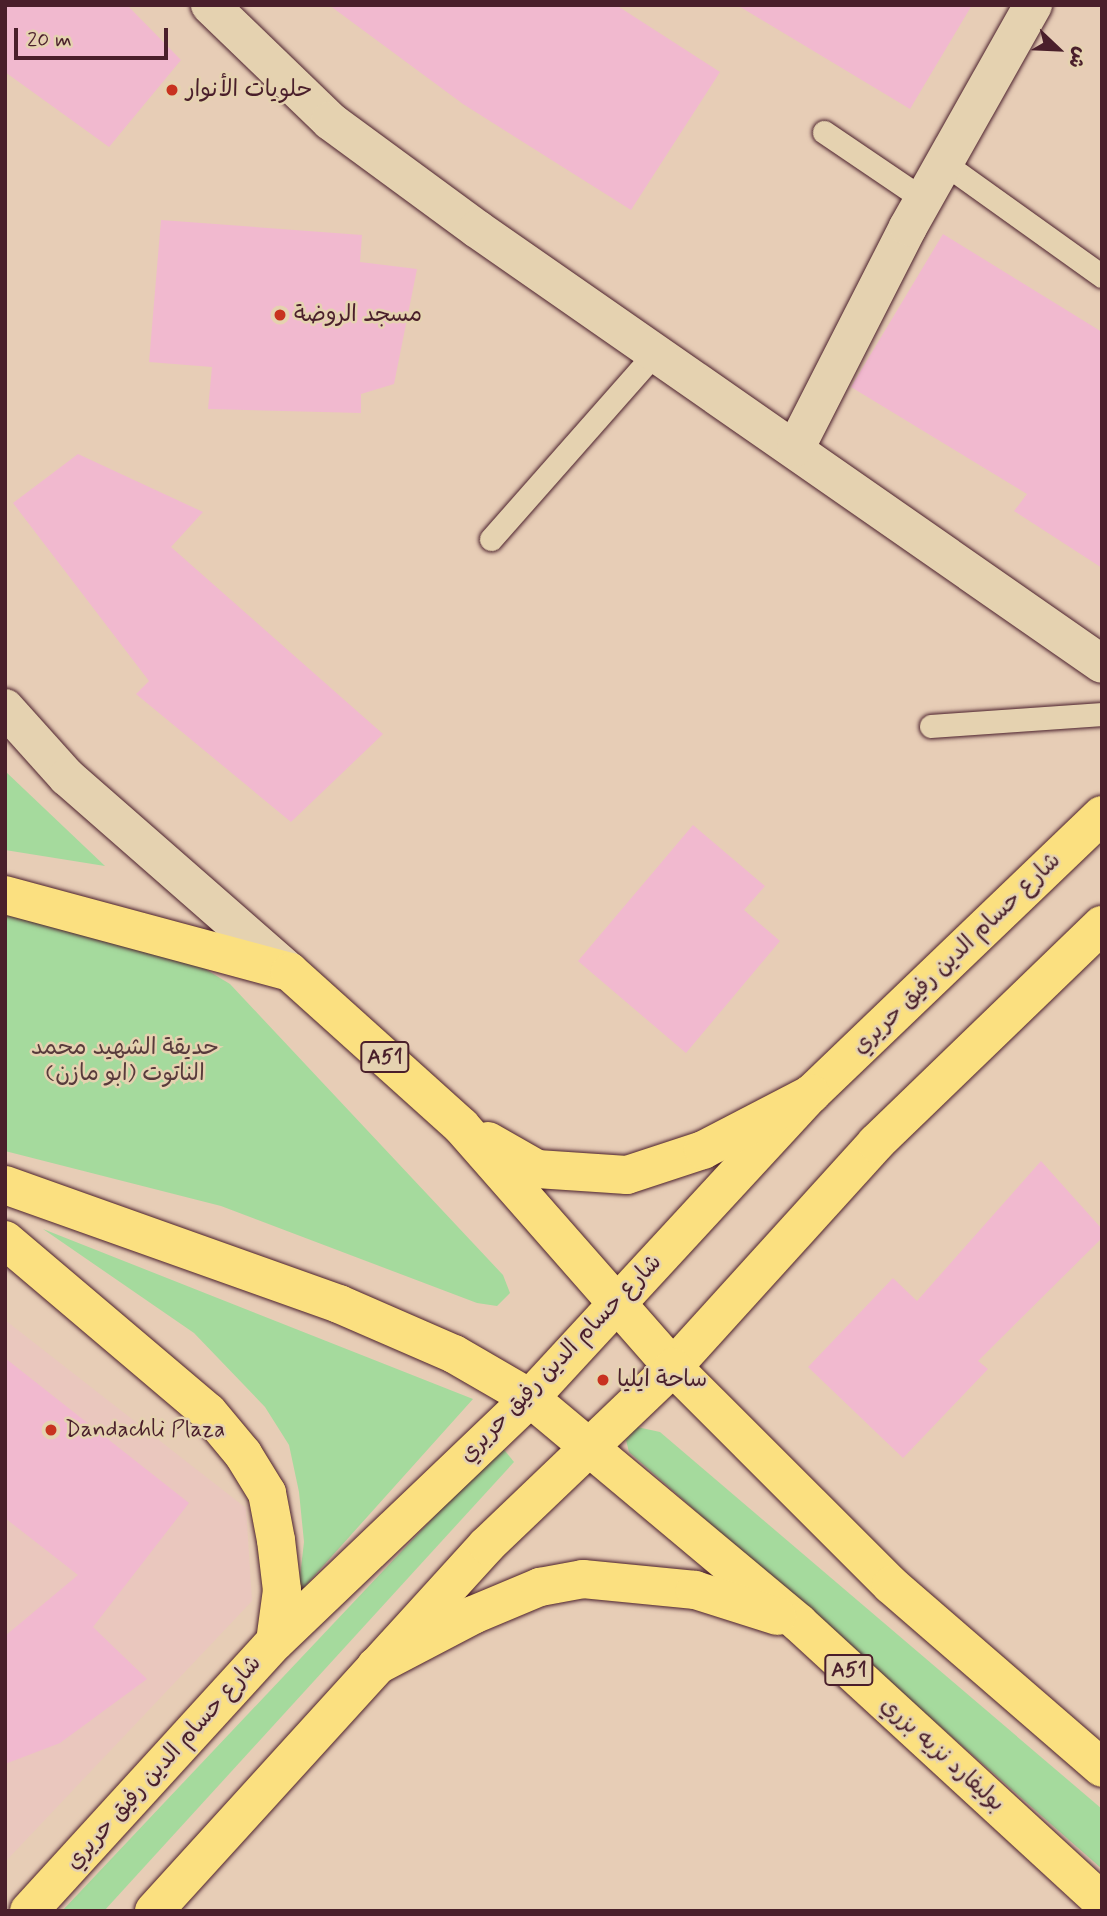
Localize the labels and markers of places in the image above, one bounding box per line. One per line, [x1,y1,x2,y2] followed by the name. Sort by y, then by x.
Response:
[186,76,312,104] place label: حلويات الأنوار
[164,82,180,98] marker: حلويات الأنوار
[294,301,422,329] place label: مسجد الروضة
[272,307,288,323] marker: مسجد الروضة
[617,1366,707,1394] place label: ساحة ايليا
[595,1372,611,1388] marker: ساحة ايليا
[65,1416,225,1444] place label: Dandachli Plaza
[43,1422,59,1438] marker: Dandachli Plaza

